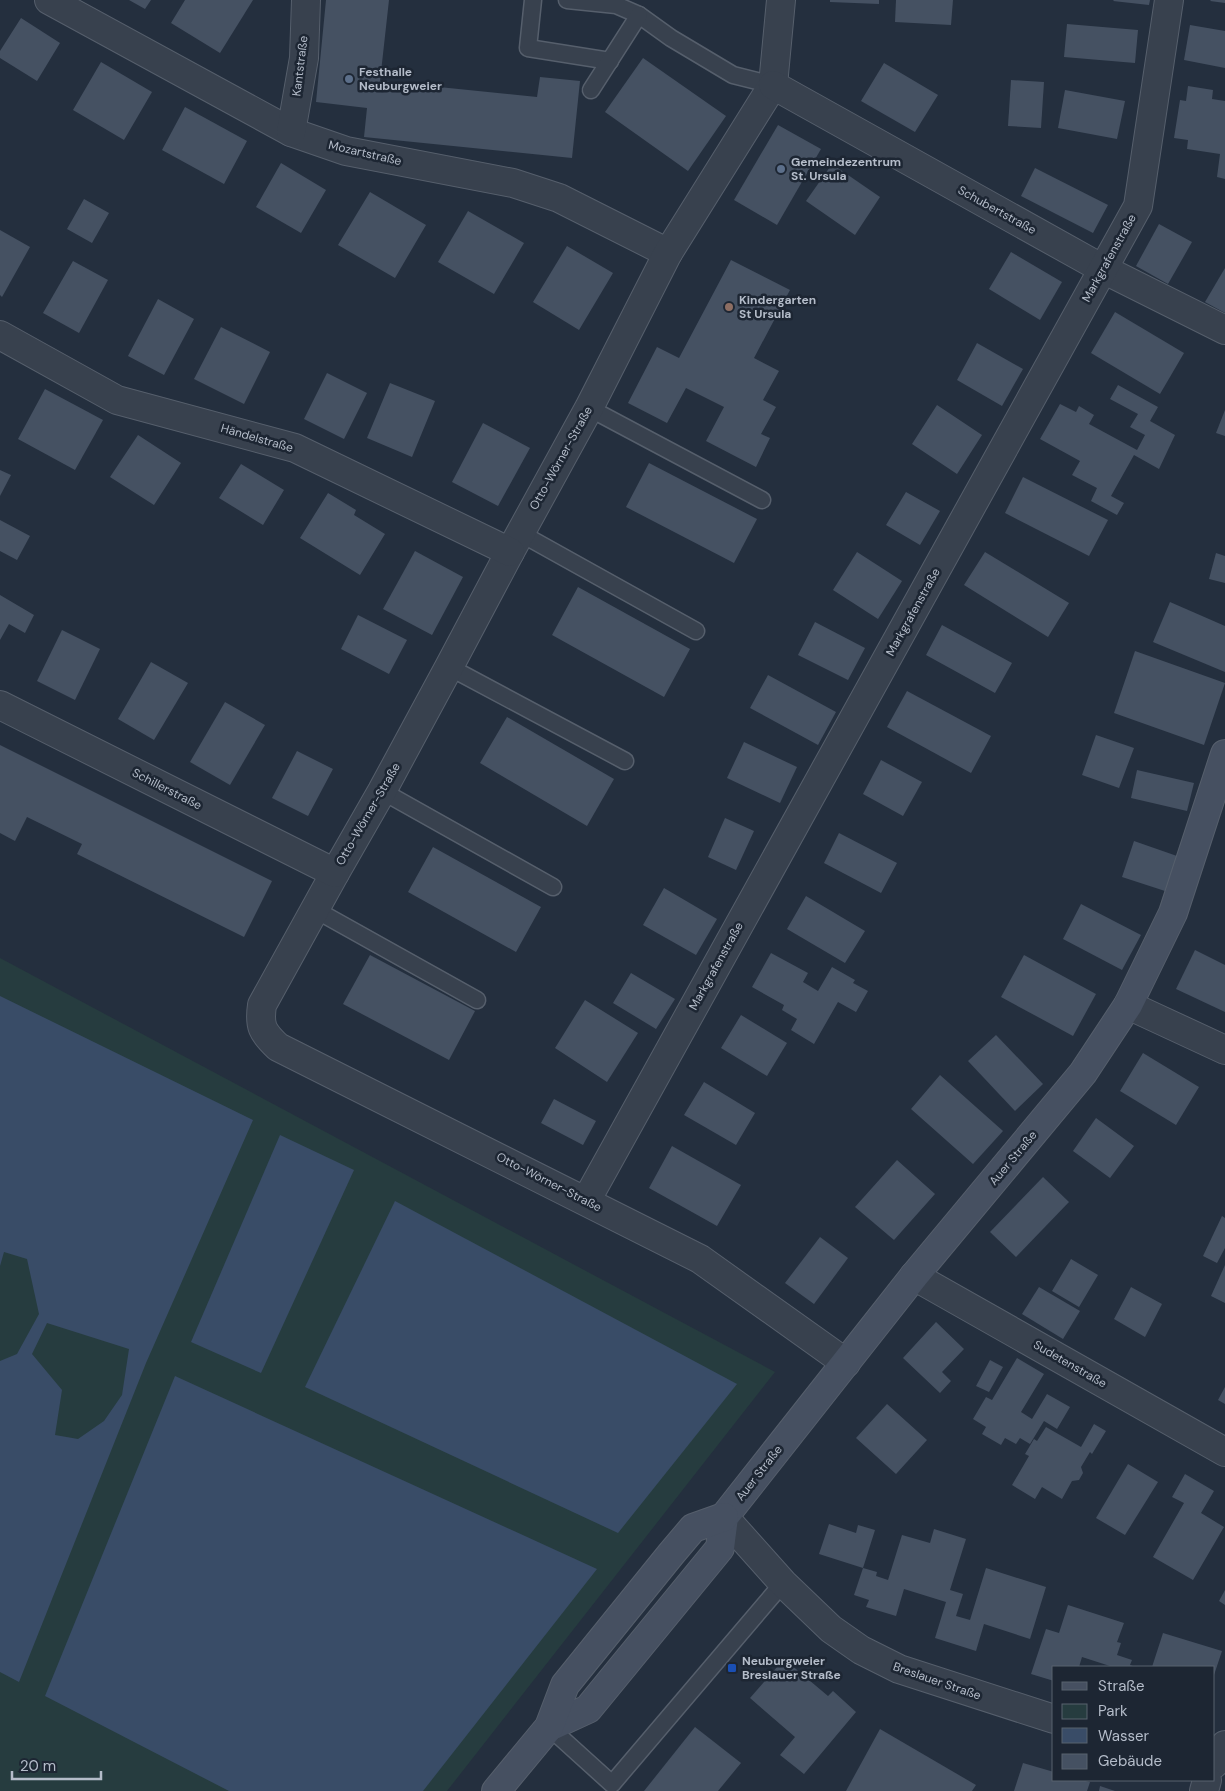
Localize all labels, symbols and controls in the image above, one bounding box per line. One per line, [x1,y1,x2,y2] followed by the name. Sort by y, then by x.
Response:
[288,35,312,97] street label: Kantstraße
[359,64,442,94] place label: Festhalle Neuburgweier
[343,73,355,85] marker: Festhalle Neuburgweier
[327,137,403,169] street label: Mozartstraße
[791,154,901,184] place label: Gemeindezentrum St. Ursula
[775,163,787,175] marker: Gemeindezentrum St. Ursula
[955,182,1039,238] street label: Schubertstraße
[1078,211,1140,305] street label: Markgrafenstraße
[739,292,816,322] place label: Kindergarten St Ursula
[723,301,735,313] marker: Kindergarten St Ursula
[526,403,596,513] street label: Otto-Wörner-Straße
[219,420,295,456] street label: Händelstraße
[882,565,944,659] street label: Markgrafenstraße
[332,760,404,868] street label: Otto-Wörner-Straße
[129,765,205,814] street label: Schillerstraße
[685,919,747,1013] street label: Markgrafenstraße
[986,1127,1041,1189] street label: Auer Straße
[494,1149,605,1216] street label: Otto-Wörner-Straße
[1030,1337,1110,1392] street label: Sudetenstraße
[732,1442,786,1504] street label: Auer Straße
[742,1653,841,1683] place label: Neuburgweier Breslauer Straße
[891,1658,983,1704] street label: Breslauer Straße
[726,1662,738,1674] marker: Neuburgweier Breslauer Straße
[1052,1666,1215,1781] legend
[1098,1676,1145,1696] text: Straße
[1098,1701,1128,1721] text: Park
[1098,1726,1150,1746] text: Wasser
[12,1748,101,1780] scale bar
[1098,1751,1162,1771] text: Gebäude
[20,1756,56,1776] text: 20 m

